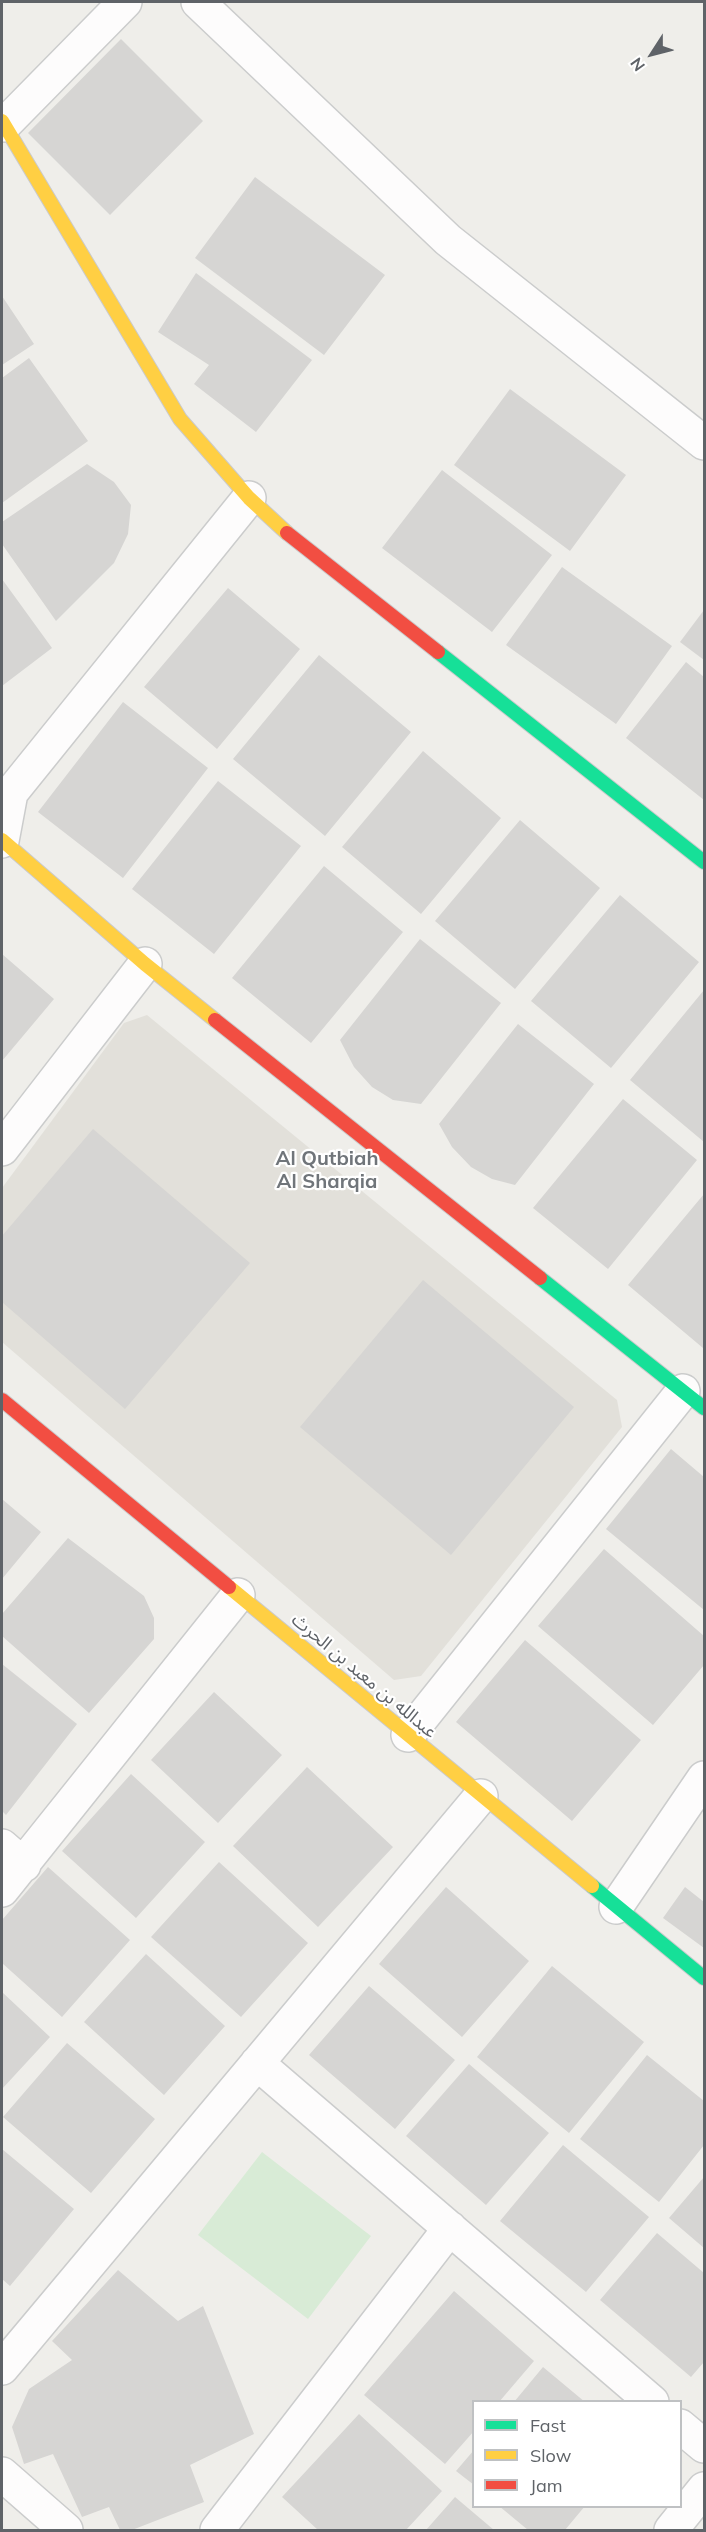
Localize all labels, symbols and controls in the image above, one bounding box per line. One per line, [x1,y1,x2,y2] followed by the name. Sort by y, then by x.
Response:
[622,24,682,84] north arrow
[626,54,649,75] text: N
[275,1147,379,1194] district label: Al Qutbiah Al Sharqia
[287,1609,441,1743] street label: عبدالله بن معبد بن الحرث
[472,2400,682,2508] legend
[530,2414,566,2437] text: Fast
[530,2444,571,2467] text: Slow
[530,2474,563,2497] text: Jam

